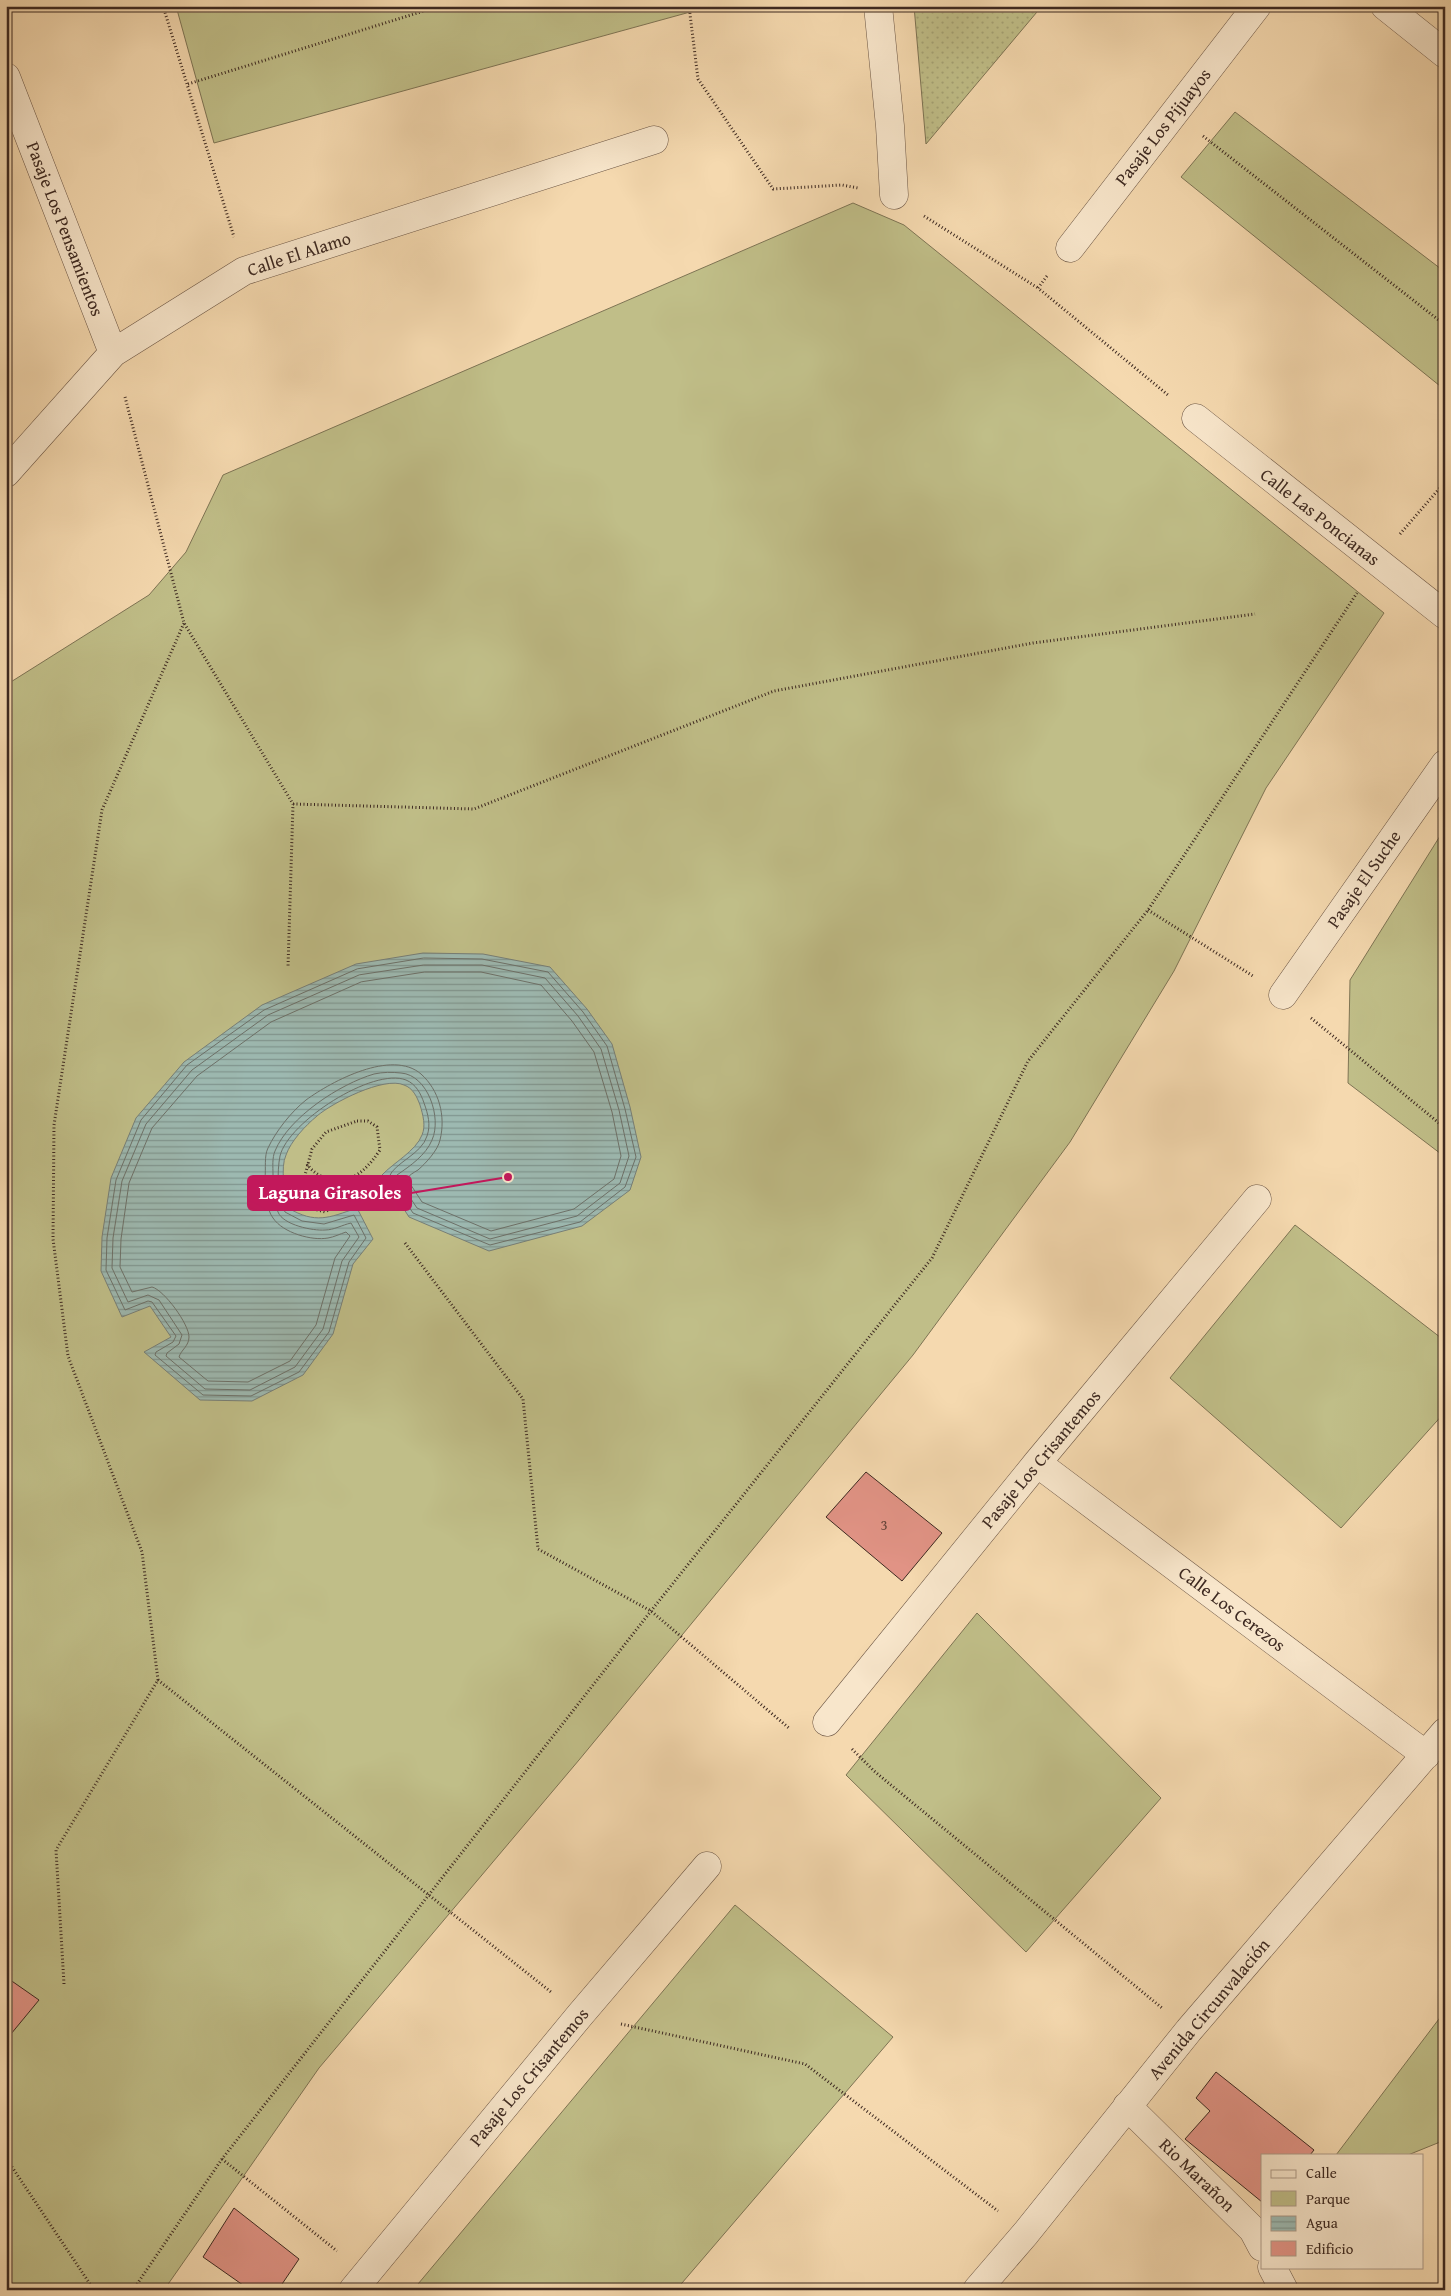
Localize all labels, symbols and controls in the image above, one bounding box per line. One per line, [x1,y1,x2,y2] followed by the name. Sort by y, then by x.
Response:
[1108,62,1217,191] street label: Pasaje Los Pijuayos
[20,138,111,320] street label: Pasaje Los Pensamientos
[244,224,354,283] street label: Calle El Alamo
[1255,461,1386,572] street label: Calle Las Poncianas
[1320,824,1407,933] street label: Pasaje El Suche
[248,1176,411,1210] callout: Laguna Girasoles
[258,1178,402,1206] text: Laguna Girasoles
[974,1383,1107,1534] street label: Pasaje Los Crisantemos
[880,1514,888,1535] house number: 3
[1173,1559,1292,1658] street label: Calle Los Cerezos
[1141,1932,1276,2085] street label: Avenida Circunvalación
[462,2001,595,2152] street label: Pasaje Los Crisantemos
[1153,2131,1242,2218] street label: Rio Marañon
[1261,2154,1424,2268] legend
[1306,2162,1337,2183] text: Calle
[1306,2188,1350,2209] text: Parque
[1306,2212,1338,2233] text: Agua
[1306,2238,1354,2259] text: Edificio

